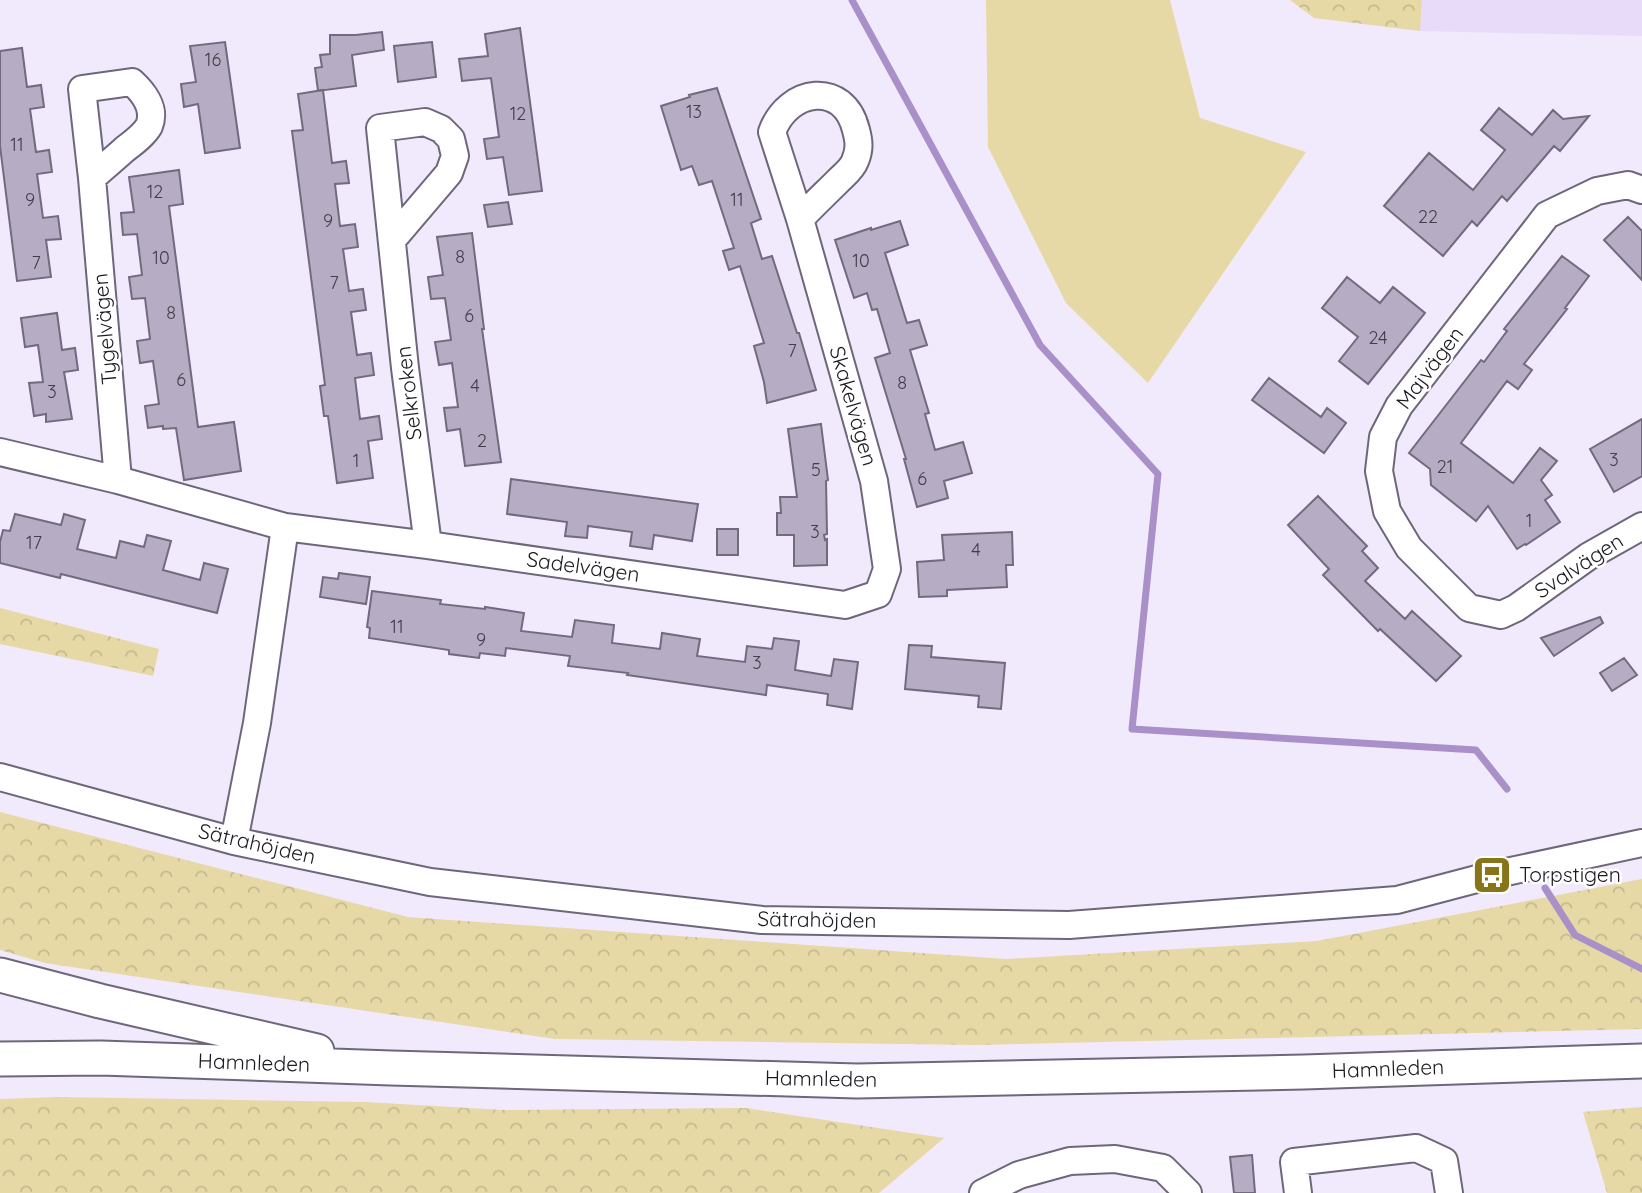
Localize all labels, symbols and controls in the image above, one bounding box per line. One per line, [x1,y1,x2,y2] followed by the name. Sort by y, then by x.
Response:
[205,48,221,71] house number: 16
[686,100,702,123] house number: 13
[510,102,526,125] house number: 12
[10,133,24,156] house number: 11
[147,180,163,203] house number: 12
[25,188,35,211] house number: 9
[730,188,744,211] house number: 11
[1418,205,1438,228] house number: 22
[323,209,333,232] house number: 9
[455,245,465,268] house number: 8
[152,246,170,269] house number: 10
[852,249,870,272] house number: 10
[31,251,41,274] house number: 7
[329,271,339,294] house number: 7
[86,272,122,386] street label: Tygelvägen
[166,301,176,324] house number: 8
[464,304,474,327] house number: 6
[1390,321,1469,414] street label: Majvägen
[1368,326,1388,349] house number: 24
[787,339,797,362] house number: 7
[824,343,883,468] street label: Skakelvägen
[389,344,427,442] street label: Selkroken
[176,368,186,391] house number: 6
[897,371,907,394] house number: 8
[470,374,480,397] house number: 4
[47,380,57,403] house number: 3
[477,429,487,452] house number: 2
[1609,448,1619,471] house number: 3
[353,449,359,472] house number: 1
[1437,455,1453,478] house number: 21
[811,458,821,481] house number: 5
[917,467,927,490] house number: 6
[1526,509,1532,532] house number: 1
[810,520,820,543] house number: 3
[1529,527,1628,603] street label: Svalvägen
[26,531,42,554] house number: 17
[971,538,981,561] house number: 4
[525,545,641,587] street label: Sadelvägen
[390,615,404,638] house number: 11
[476,628,486,651] house number: 9
[752,651,762,674] house number: 3
[196,817,318,869] street label: Sätrahöjden
[1471,854,1513,896] bus stop icon: Torpstigen
[1519,861,1621,887] place label: Torpstigen
[757,905,877,933] street label: Sätrahöjden
[197,1047,311,1077] street label: Hamnleden
[1331,1053,1445,1083] street label: Hamnleden
[765,1064,877,1092] street label: Hamnleden

